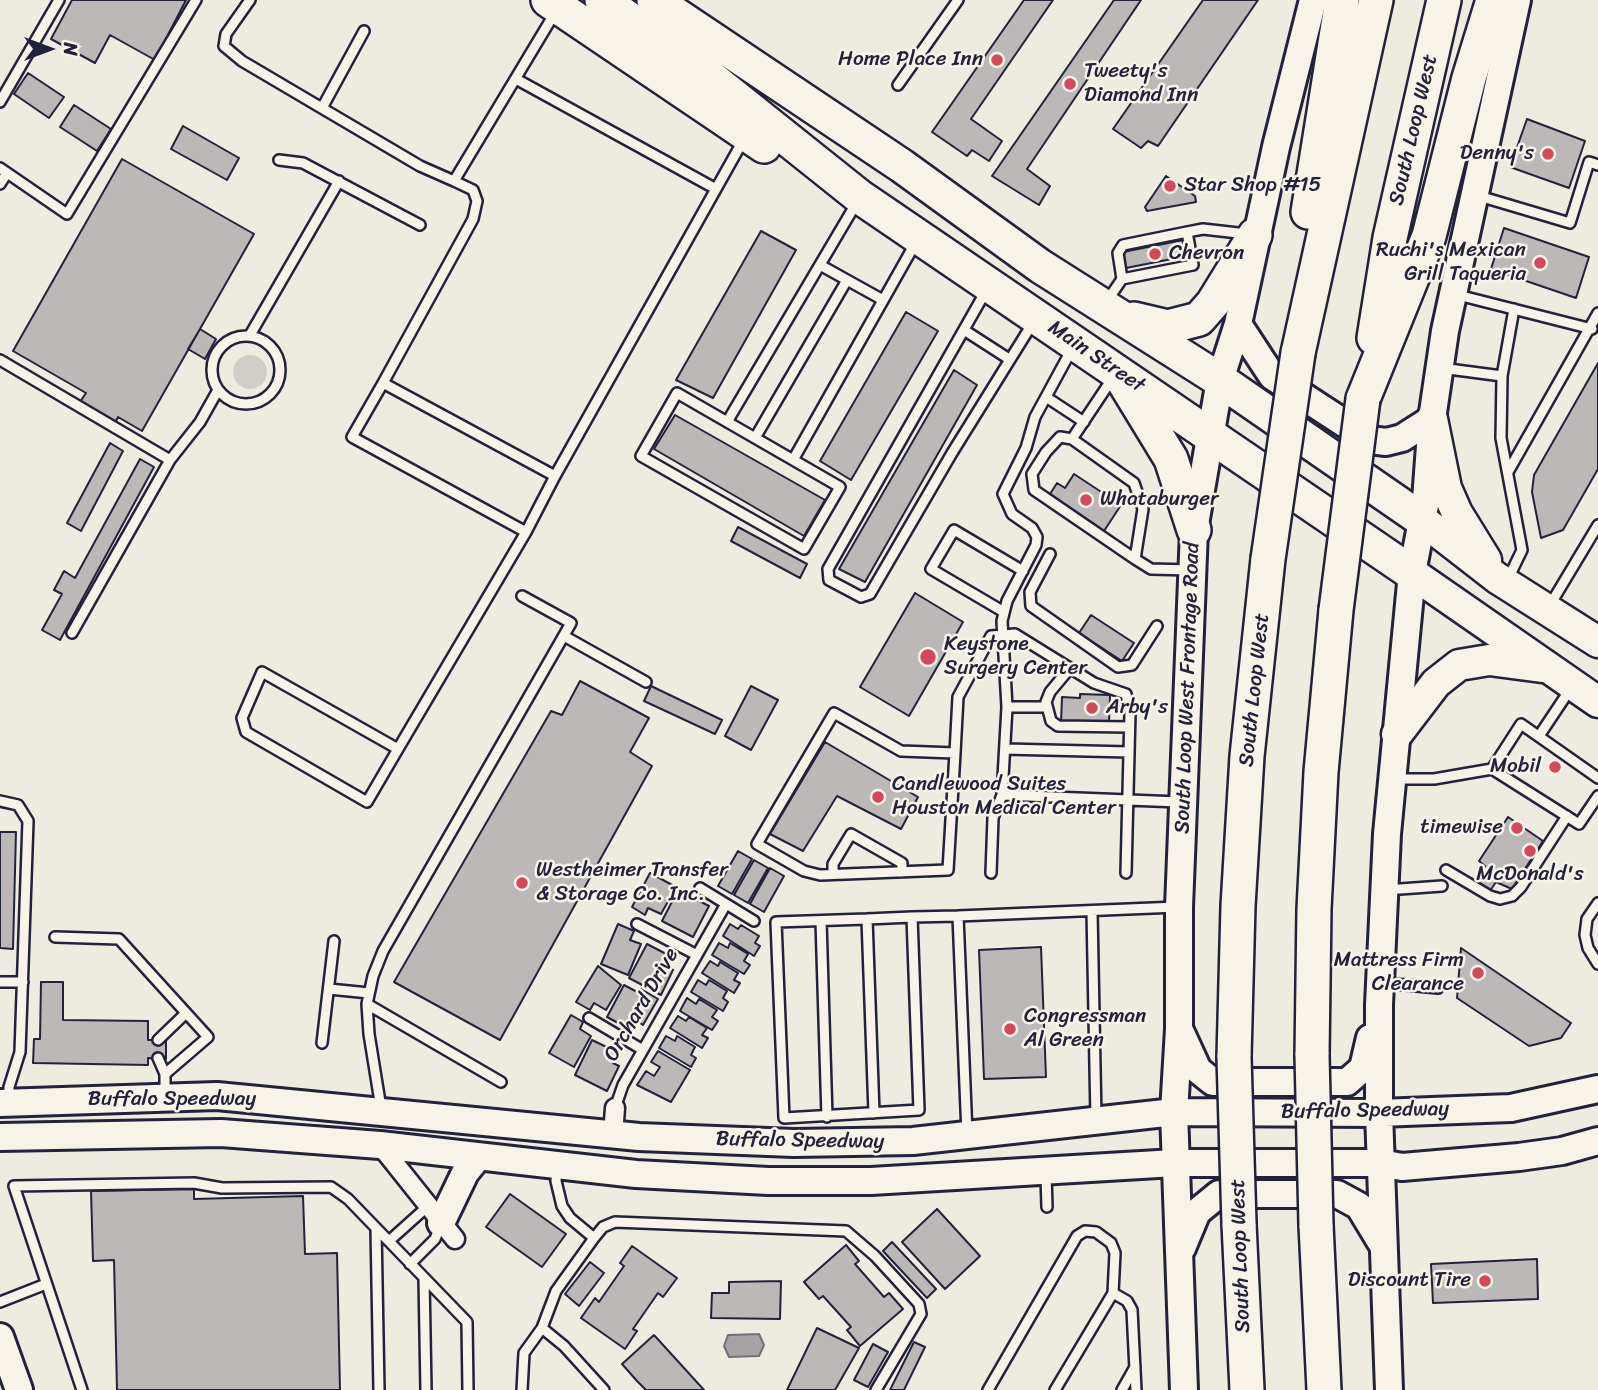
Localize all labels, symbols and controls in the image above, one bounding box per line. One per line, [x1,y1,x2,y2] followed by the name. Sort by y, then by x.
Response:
[14,14,84,84] north arrow
[54,42,87,56] text: N
[838,47,983,73] place label: Home Place Inn
[989,52,1005,68] marker: Home Place Inn
[1384,52,1444,208] street label: South Loop West
[1084,59,1198,109] place label: Tweety's Diamond Inn
[1062,76,1078,92] marker: Tweety's Diamond Inn
[1460,141,1534,167] place label: Denny's
[1540,146,1556,162] marker: Denny's
[1184,173,1321,199] place label: Star Shop #15
[1162,178,1178,194] marker: Star Shop #15
[1376,238,1526,288] place label: Ruchi's Mexican Grill Taqueria
[1169,241,1244,267] place label: Chevron
[1147,246,1163,262] marker: Chevron
[1532,255,1548,271] marker: Ruchi's Mexican Grill Taqueria
[1043,315,1149,399] street label: Main Street
[1100,487,1219,513] place label: Whataburger
[1078,492,1094,508] marker: Whataburger
[1170,542,1206,834] street label: South Loop West Frontage Road
[1234,612,1276,768] street label: South Loop West
[944,632,1087,682] place label: Keystone Surgery Center
[918,647,938,667] marker: Keystone Surgery Center
[1106,695,1168,721] place label: Arby's
[1084,700,1100,716] marker: Arby's
[1490,754,1541,780] place label: Mobil
[1547,759,1563,775] marker: Mobil
[892,772,1116,822] place label: Candlewood Suites Houston Medical Center
[870,789,886,805] marker: Candlewood Suites Houston Medical Center
[1420,815,1503,841] place label: timewise
[1509,820,1525,836] marker: timewise
[1522,843,1538,859] marker: McDonald's
[536,858,728,908] place label: Westheimer Transfer & Storage Co. Inc.
[1476,862,1584,888] place label: McDonald's
[514,875,530,891] marker: Westheimer Transfer & Storage Co. Inc.
[599,944,685,1066] street label: Orchard Drive
[1334,948,1464,998] place label: Mattress Firm Clearance
[1470,965,1486,981] marker: Mattress Firm Clearance
[1024,1004,1146,1054] place label: Congressman Al Green
[1002,1021,1018,1037] marker: Congressman Al Green
[88,1087,256,1113] street label: Buffalo Speedway
[1281,1097,1449,1125] street label: Buffalo Speedway
[716,1127,884,1155] street label: Buffalo Speedway
[1226,1179,1256,1333] street label: South Loop West
[1348,1268,1471,1294] place label: Discount Tire
[1477,1273,1493,1289] marker: Discount Tire

